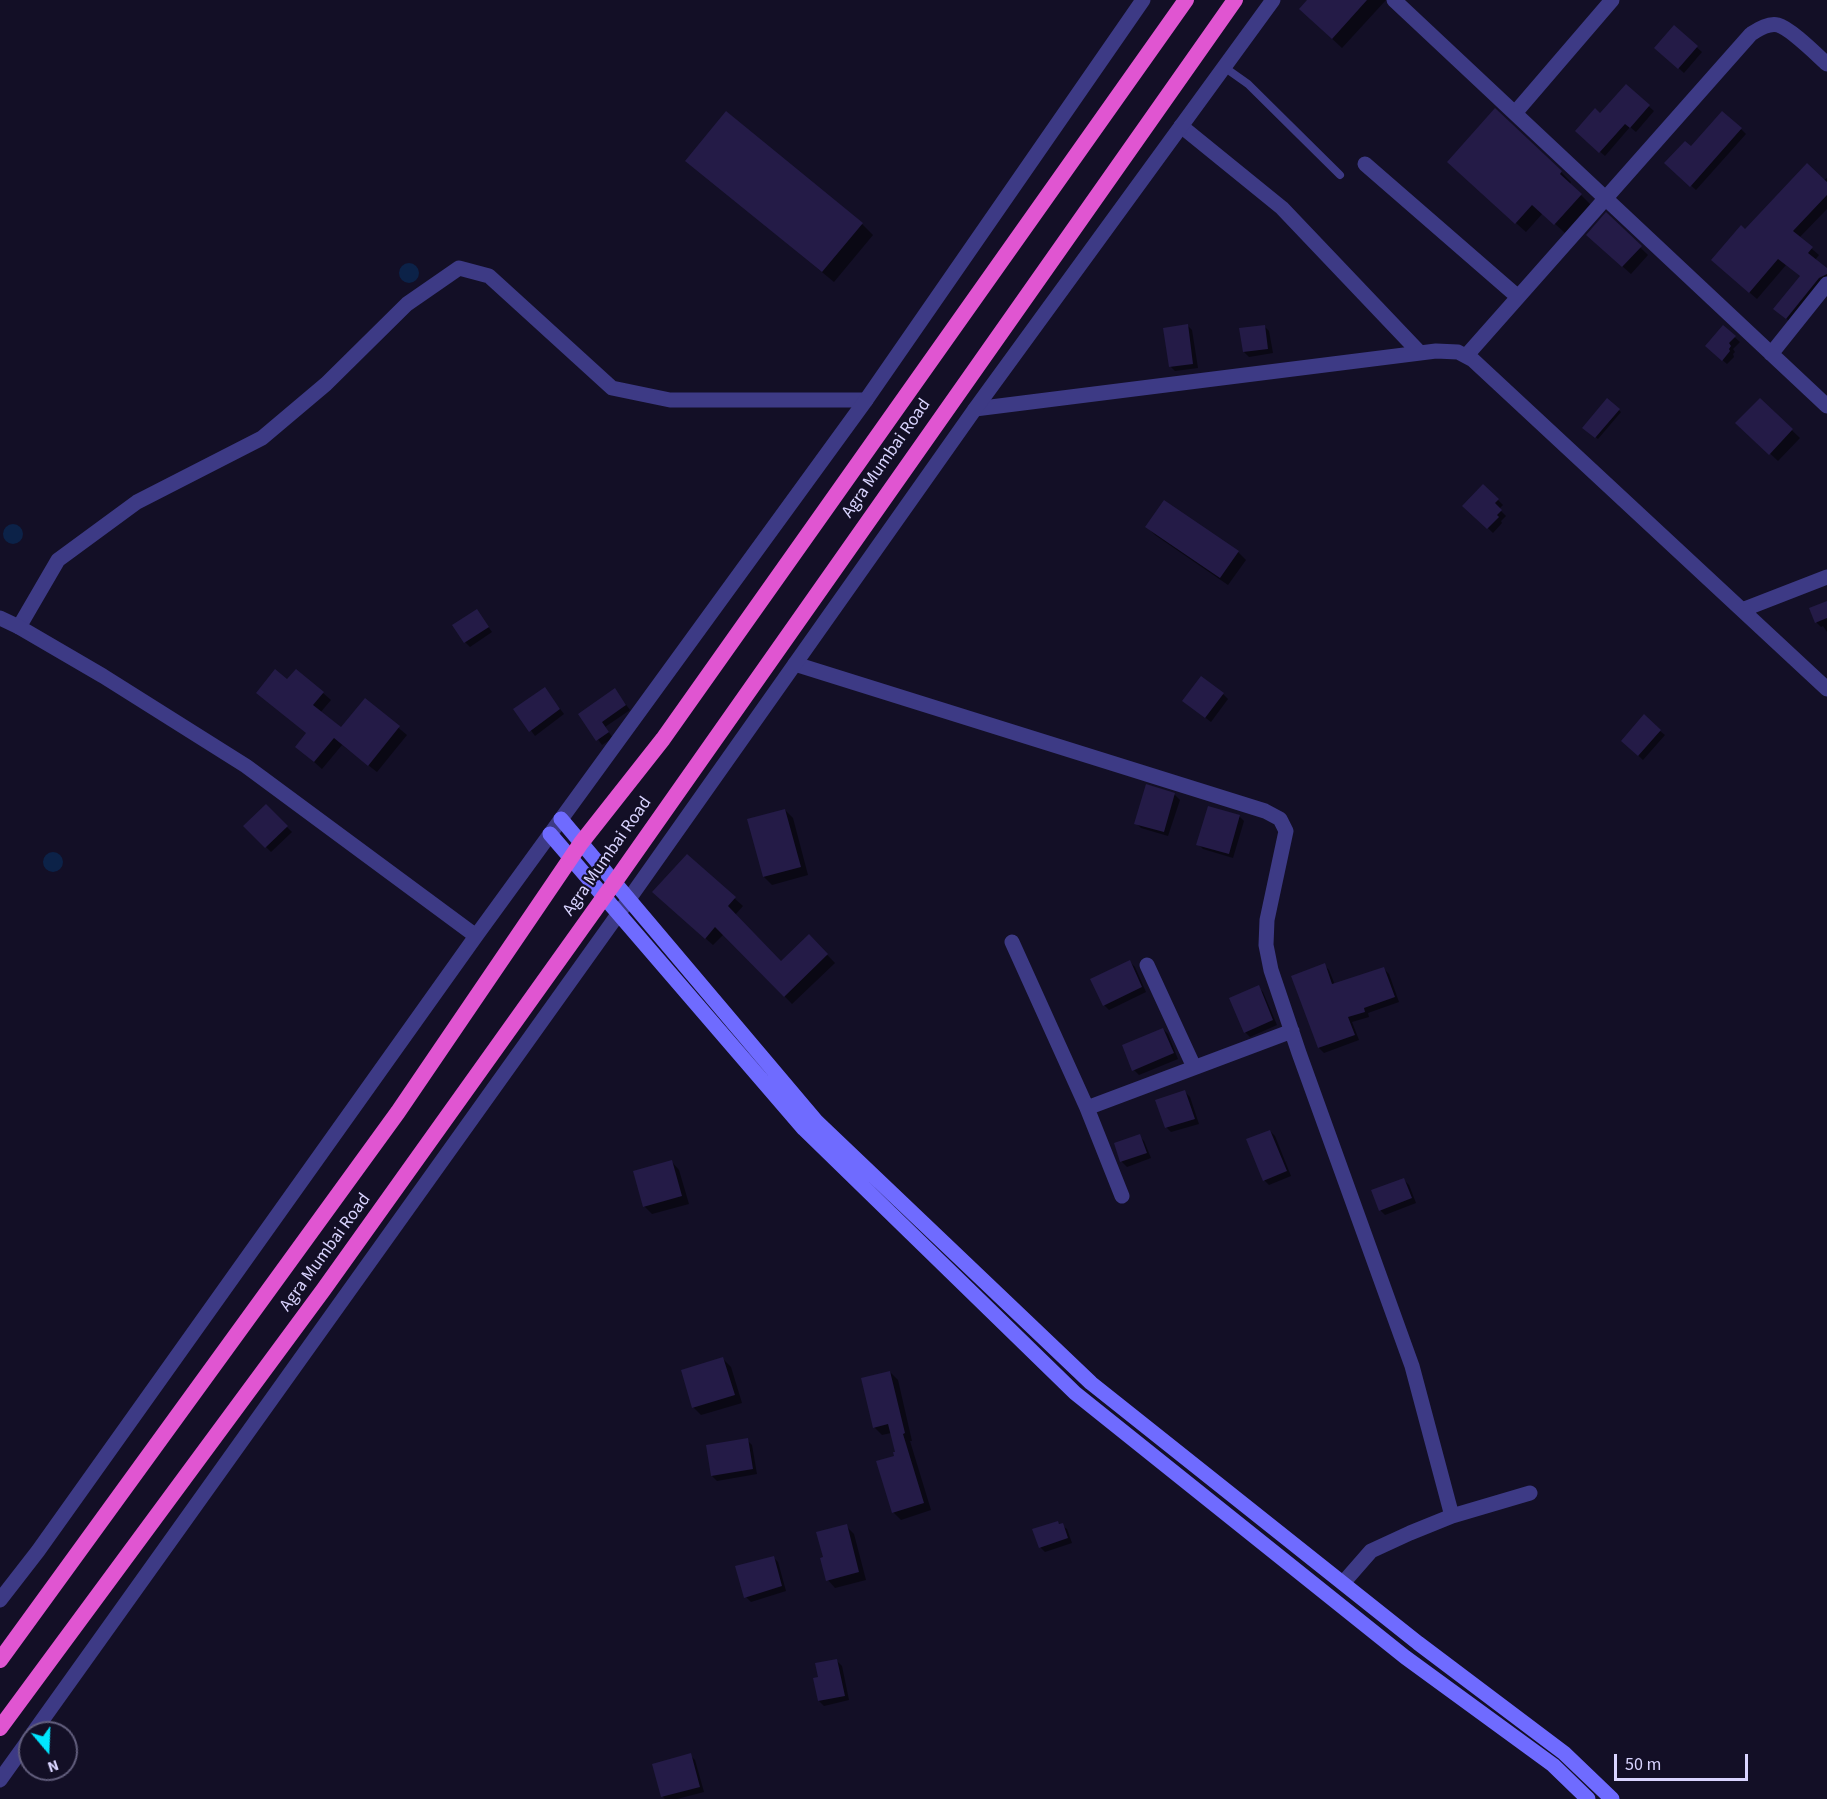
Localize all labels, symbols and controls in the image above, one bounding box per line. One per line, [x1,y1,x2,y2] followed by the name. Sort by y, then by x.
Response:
[838,395,936,523] street label: Agra Mumbai Road
[559,793,657,921] street label: Agra Mumbai Road
[276,1190,376,1316] street label: Agra Mumbai Road
[18,1721,78,1781] north arrow
[1617,1742,1750,1780] scale bar
[1625,1752,1661,1777] text: 50 m
[45,1754,62,1778] text: N

